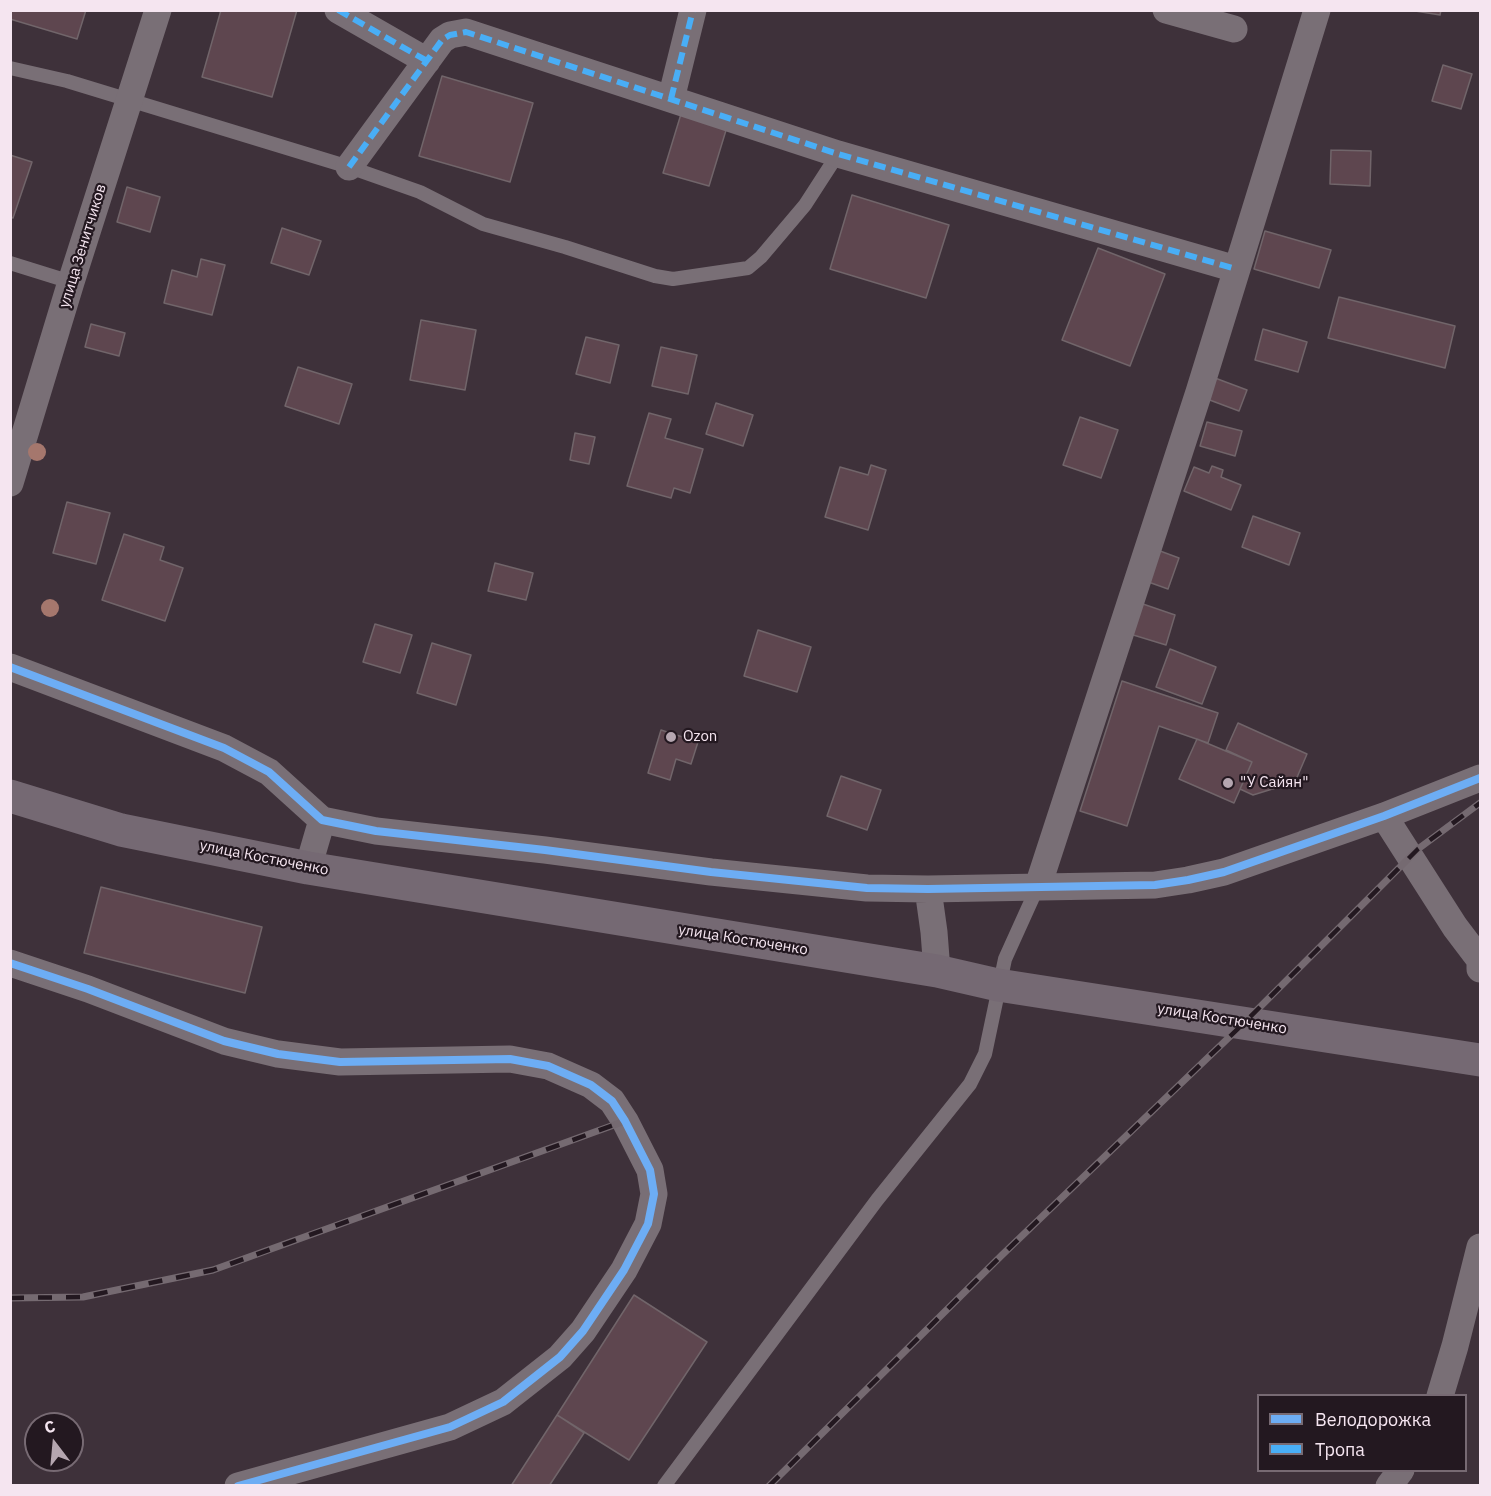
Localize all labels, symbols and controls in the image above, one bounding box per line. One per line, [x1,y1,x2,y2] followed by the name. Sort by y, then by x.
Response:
[56,182,110,310] street label: улица Зенитчиков
[683,728,717,746] place label: Ozon
[664,730,678,744] marker: Ozon
[1240,774,1308,792] place label: "У Сайян"
[1221,776,1235,790] marker: "У Сайян"
[198,837,330,879] street label: улица Костюченко
[677,921,809,959] street label: улица Костюченко
[1156,1000,1288,1038] street label: улица Костюченко
[1257,1394,1467,1472] legend
[1315,1408,1431,1431] text: Велодорожка
[24,1412,84,1472] north arrow
[42,1416,57,1438] text: С
[1315,1438,1365,1461] text: Тропа

